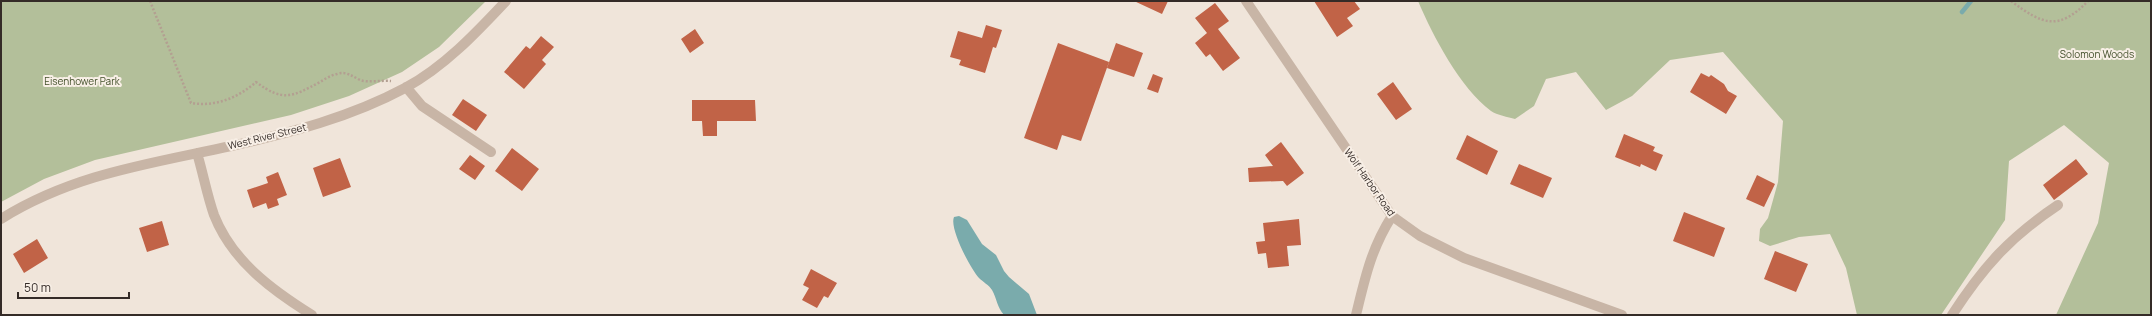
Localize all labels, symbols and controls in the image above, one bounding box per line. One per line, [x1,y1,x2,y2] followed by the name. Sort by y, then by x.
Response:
[2060,47,2134,61] park label: Solomon Woods
[44,74,121,88] park label: Eisenhower Park
[226,120,308,152] street label: West River Street
[1341,145,1399,219] street label: Wolf Harbor Road
[18,274,129,300] scale bar
[24,279,51,296] text: 50 m

